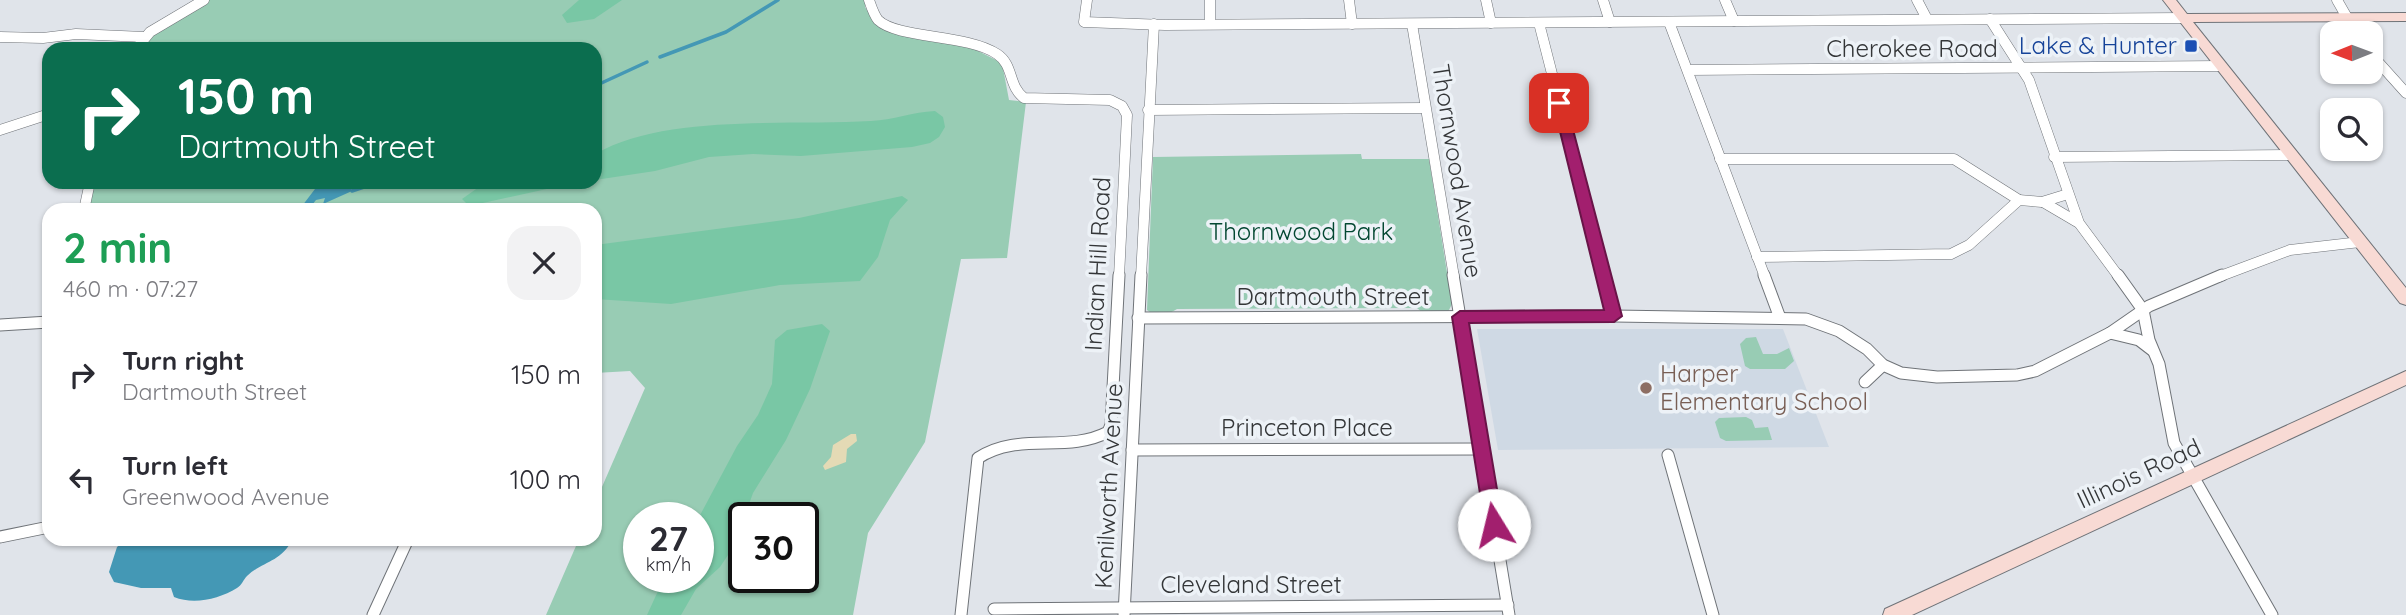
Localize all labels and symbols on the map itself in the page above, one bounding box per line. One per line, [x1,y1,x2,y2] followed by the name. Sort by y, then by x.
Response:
[2320,21,2384,84] north arrow
[2019,30,2177,60] place label: Lake & Hunter
[1826,33,1998,63] street label: Cherokee Road
[2183,38,2199,54] marker: Lake & Hunter
[1426,62,1490,280] street label: Thornwood Avenue
[1529,73,1589,133] pin
[1077,176,1117,352] street label: Indian Hill Road
[1209,216,1393,246] park label: Thornwood Park
[1236,281,1430,311] street label: Dartmouth Street
[1660,358,1868,416] place label: Harper Elementary School
[1638,380,1654,396] marker: Harper Elementary School
[1088,382,1128,589] street label: Kenilworth Avenue
[1221,412,1393,442] street label: Princeton Place
[2072,431,2205,515] street label: Illinois Road
[1457,488,1531,562] position arrow
[728,502,819,593] speed limit sign: 30
[1160,569,1342,599] street label: Cleveland Street

